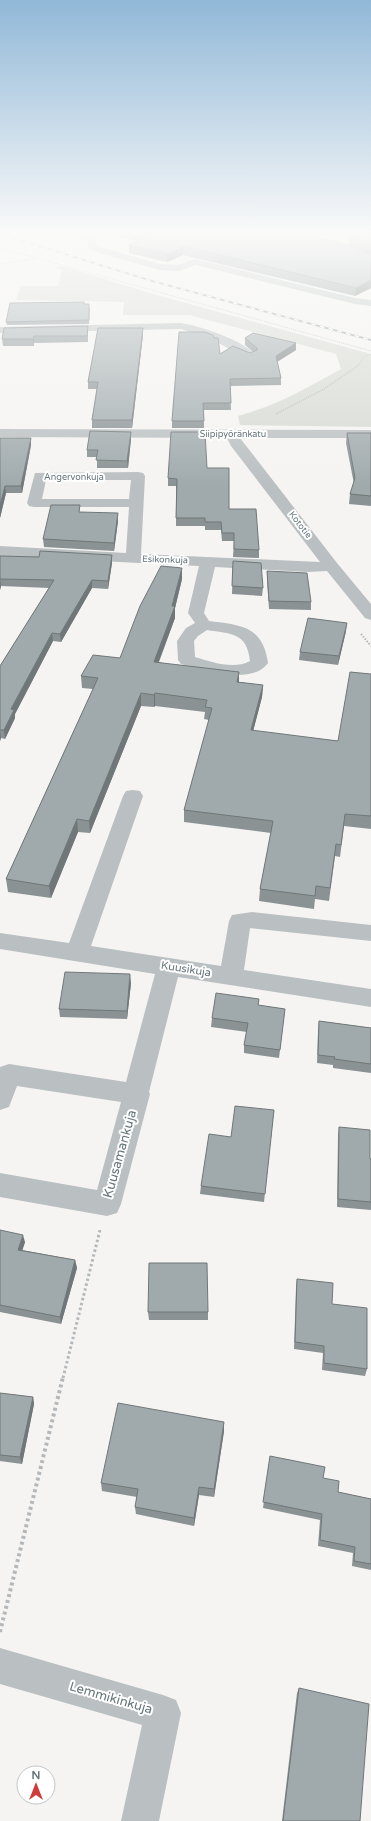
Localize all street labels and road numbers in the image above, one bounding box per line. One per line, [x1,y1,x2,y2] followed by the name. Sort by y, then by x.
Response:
[200,429,266,440] street label: Siipipyöränkatu
[44,472,104,483] street label: Angervonkuja
[286,509,314,541] street label: Kototie
[142,554,188,566] street label: Esikonkuja
[160,959,212,979] street label: Kuusikuja
[100,1108,140,1200] street label: Kuusamankuja
[68,1678,154,1718] street label: Lemmikinkuja

